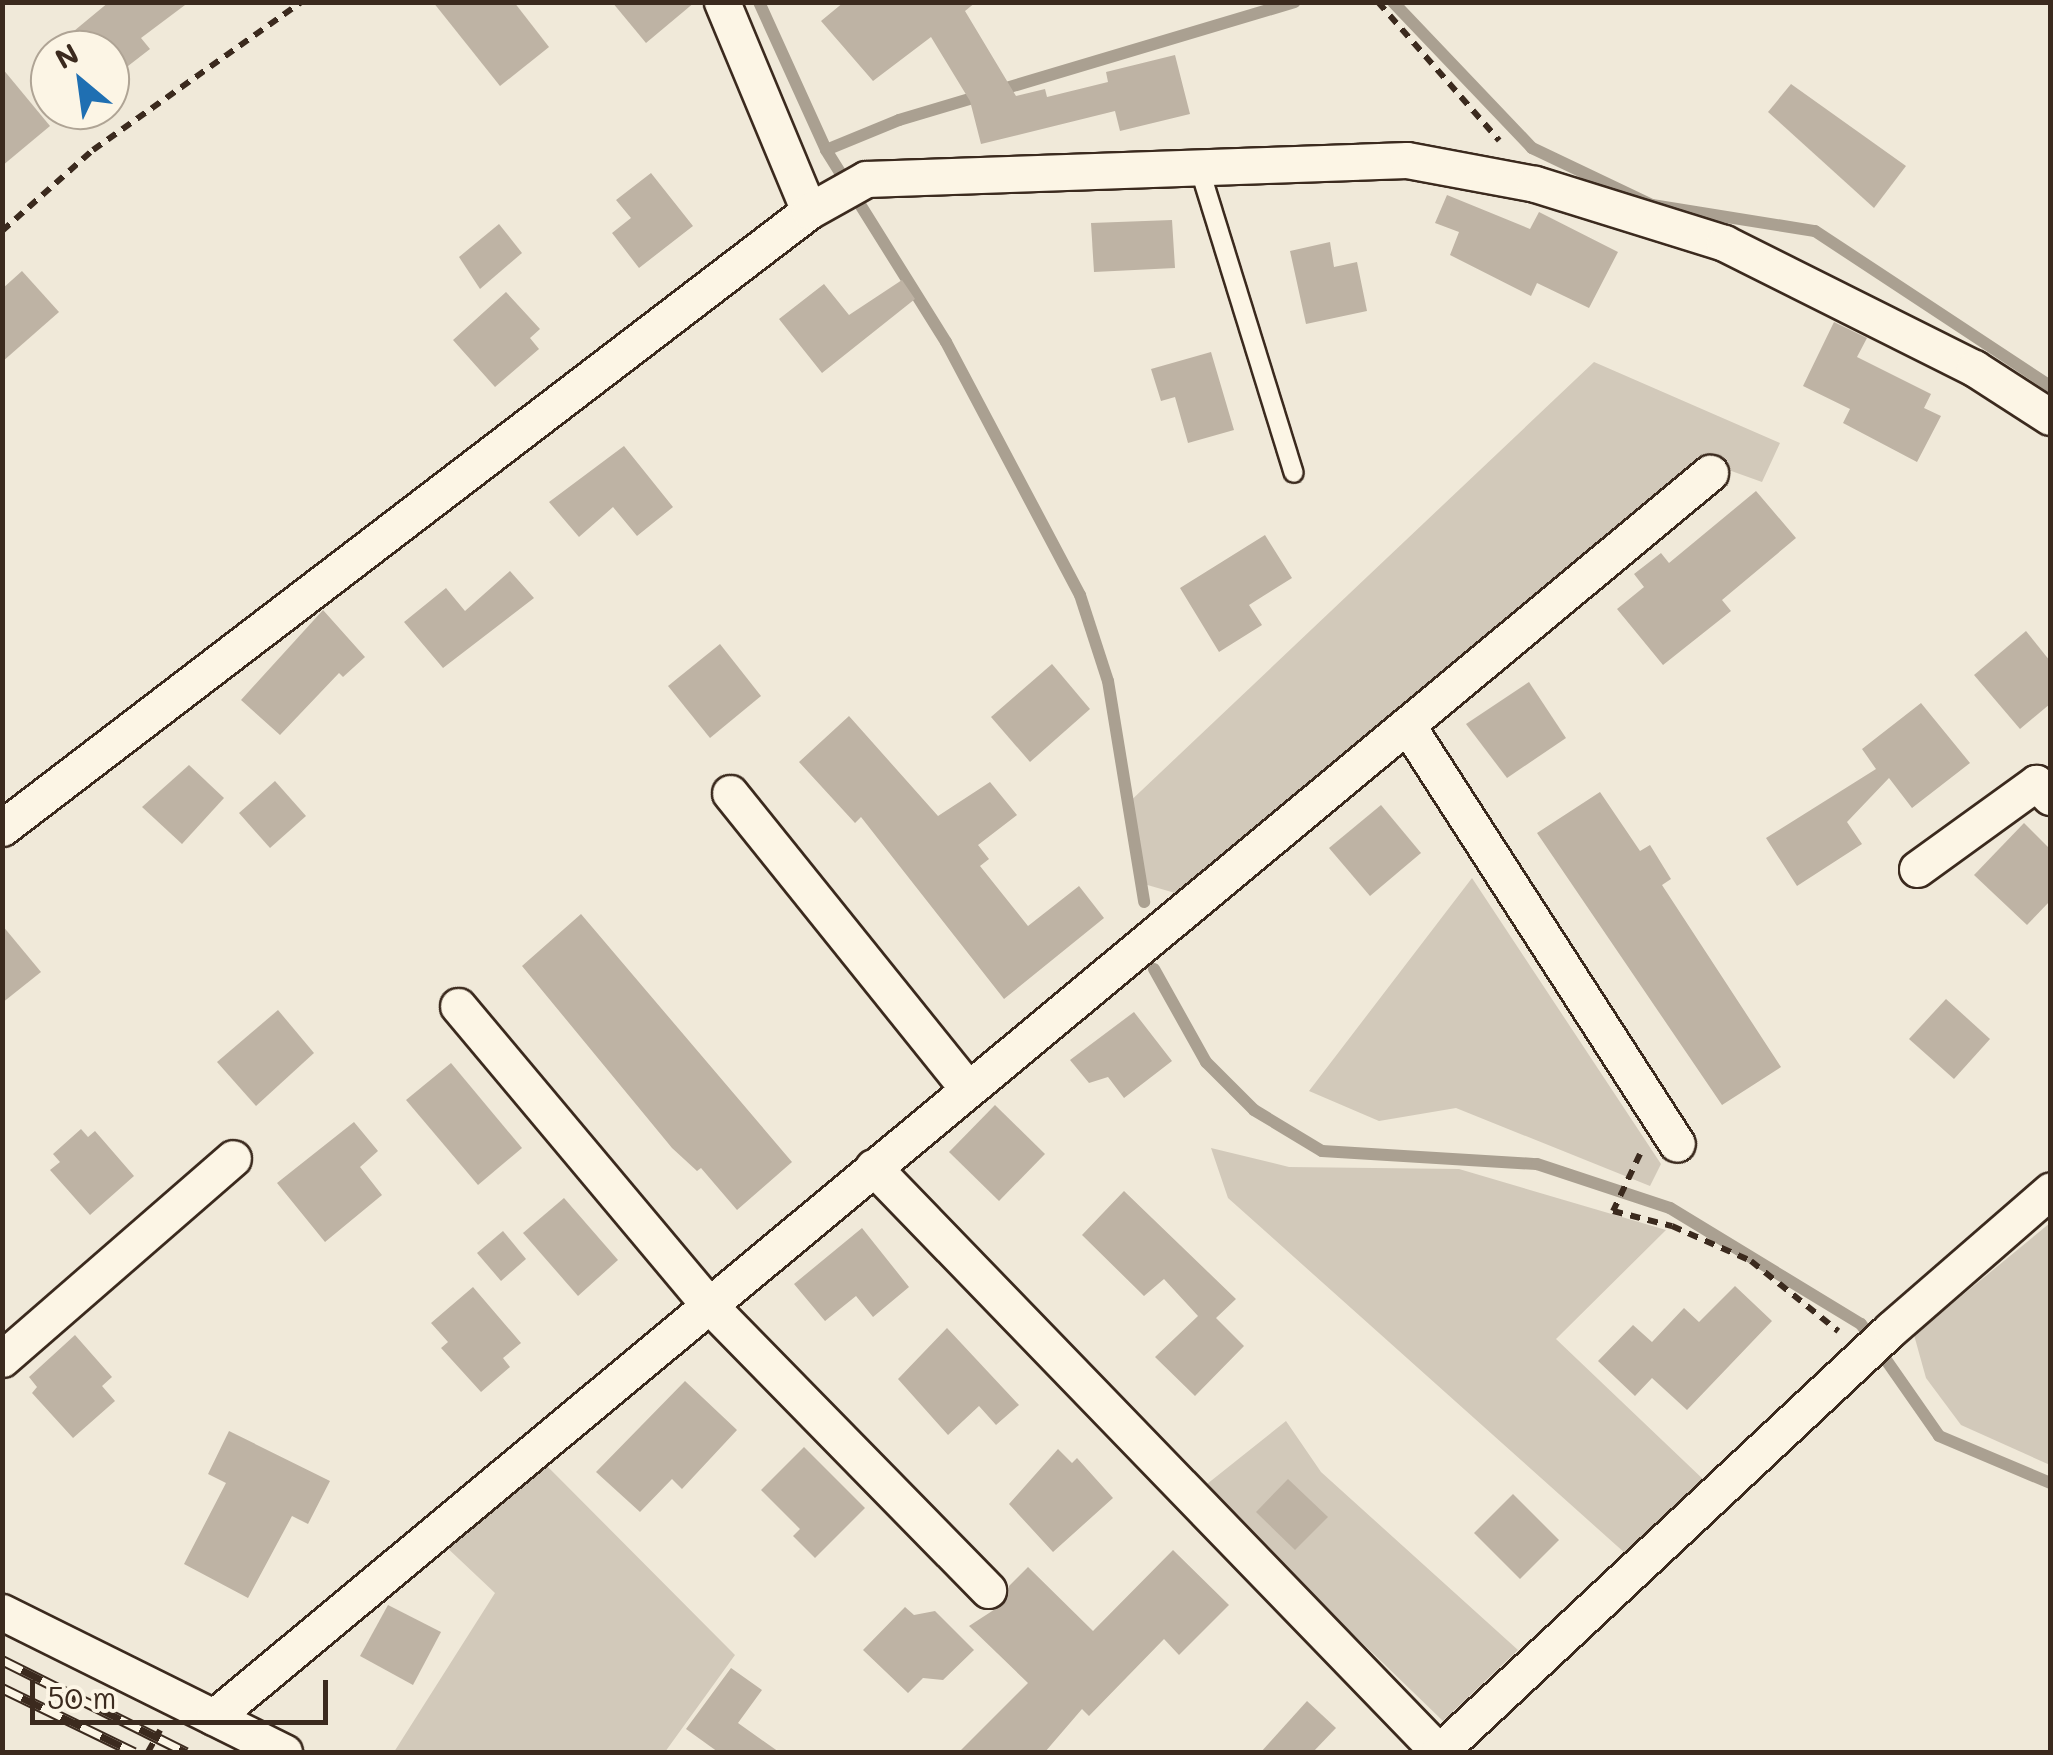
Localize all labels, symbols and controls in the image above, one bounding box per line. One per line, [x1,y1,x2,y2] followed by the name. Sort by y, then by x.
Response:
[30,30,130,130] north arrow
[48,35,84,76] text: N
[35,1660,332,1722] scale bar
[47,1677,117,1717] text: 50 m

